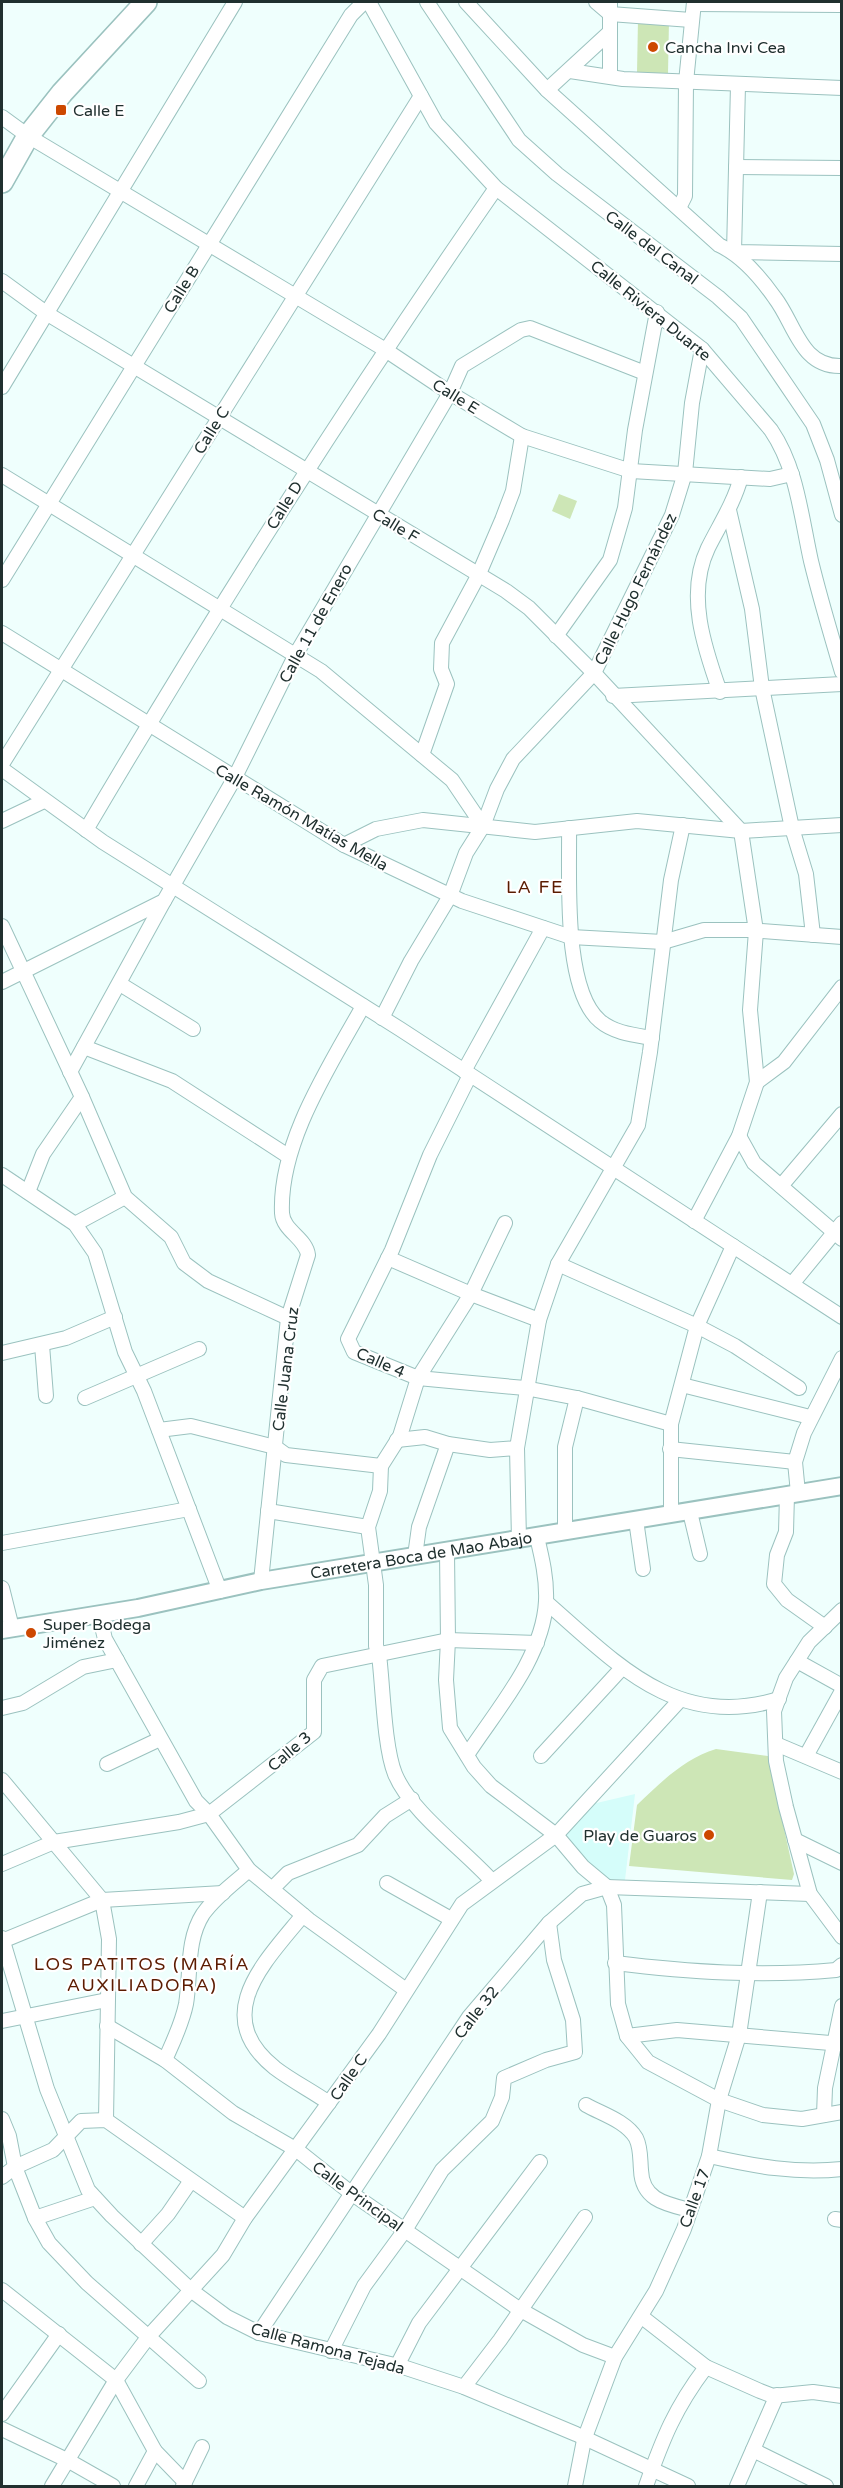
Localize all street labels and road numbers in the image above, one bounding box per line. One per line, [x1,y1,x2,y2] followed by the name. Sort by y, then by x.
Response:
[601,206,702,289] street label: Calle del Canal
[586,256,715,366] street label: Calle Riviera Duarte
[159,262,204,317] street label: Calle B
[428,375,483,419] street label: Calle E
[189,403,234,458] street label: Calle C
[262,478,307,533] street label: Calle D
[368,504,423,548] street label: Calle F
[590,510,681,669] street label: Calle Hugo Fernández
[275,560,357,687] street label: Calle 11 de Enero
[211,760,392,876] street label: Calle Ramón Matías Mella
[268,1306,304,1432] street label: Calle Juana Cruz
[353,1343,408,1382] street label: Calle 4
[309,1528,534,1584] street label: Carretera Boca de Mao Abajo
[264,1727,316,1776] street label: Calle 3
[450,1982,504,2043] street label: Calle 32
[326,2050,372,2105] street label: Calle C
[308,2157,407,2236] street label: Calle Principal
[675,2166,715,2231] street label: Calle 17
[248,2319,407,2379] street label: Calle Ramona Tejada

